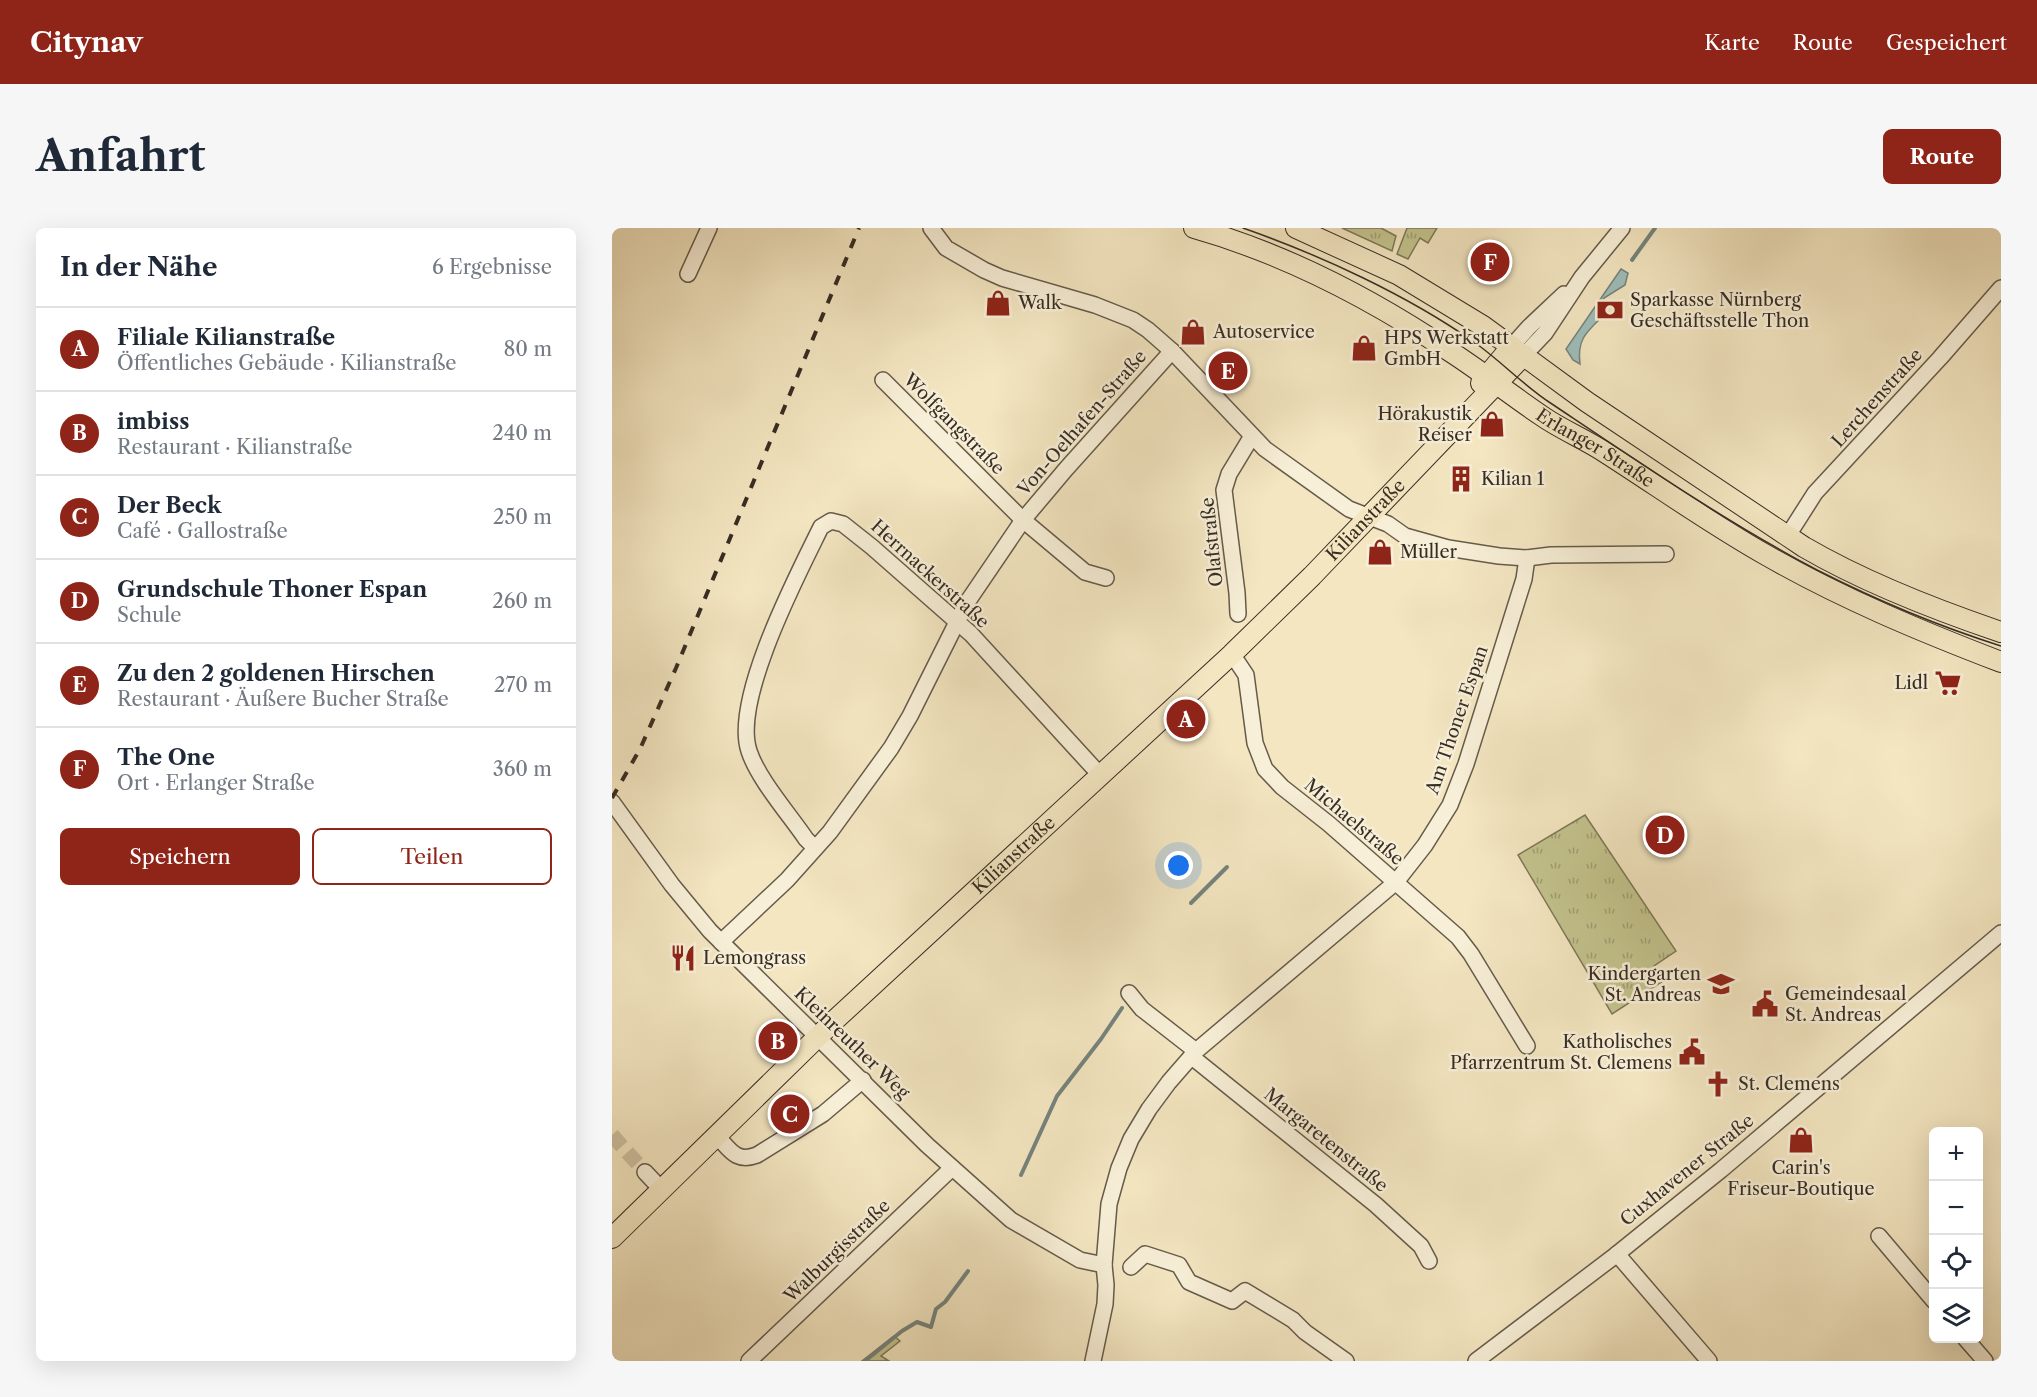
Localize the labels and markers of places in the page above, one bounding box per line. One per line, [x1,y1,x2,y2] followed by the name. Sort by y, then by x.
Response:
[1470,240,1510,285] pin: F
[983,288,1013,318] shop icon: Walk
[1630,289,1809,332] place label: Sparkasse Nürnberg Geschäftsstelle Thon
[1017,292,1063,314] place label: Walk
[1595,295,1625,325] bank icon: Sparkasse Nürnberg Geschäftsstelle Thon
[1178,317,1208,347] shop icon: Autoservice
[1212,321,1315,343] place label: Autoservice
[1384,327,1509,370] place label: HPS Werkstatt GmbH
[1349,333,1379,363] shop icon: HPS Werkstatt GmbH
[1208,348,1248,394] pin: E
[1378,403,1474,446] place label: Hörakustik Reiser
[1477,409,1507,439] shop icon: Hörakustik Reiser
[1446,464,1476,494] building icon: Kilian 1
[1481,468,1545,490] place label: Kilian 1
[1365,537,1395,567] shop icon: Müller
[1400,541,1457,563] place label: Müller
[1933,668,1963,698] supermarket icon: Lidl
[1894,672,1928,694] place label: Lidl
[1166,696,1206,742] pin: A
[1646,812,1684,858] pin: D
[668,943,698,973] restaurant icon: Lemongrass
[703,947,806,969] place label: Lemongrass
[1587,963,1701,1006] place label: Kindergarten St. Andreas
[1706,969,1736,999] school or university icon: Kindergarten St. Andreas
[1785,983,1906,1026] place label: Gemeindesaal St. Andreas
[1750,989,1780,1019] public building icon: Gemeindesaal St. Andreas
[758,1018,798,1064] pin: B
[1450,1031,1672,1074] place label: Katholisches Pfarrzentrum St. Clemens
[1677,1037,1707,1067] public building icon: Katholisches Pfarrzentrum St. Clemens
[1703,1069,1733,1099] church icon: St. Clemens
[1738,1073,1840,1095] place label: St. Clemens
[770,1092,810,1136] pin: C
[1786,1125,1816,1155] shop icon: Carin's Friseur-Boutique
[1727,1157,1875,1200] place label: Carin's Friseur-Boutique

